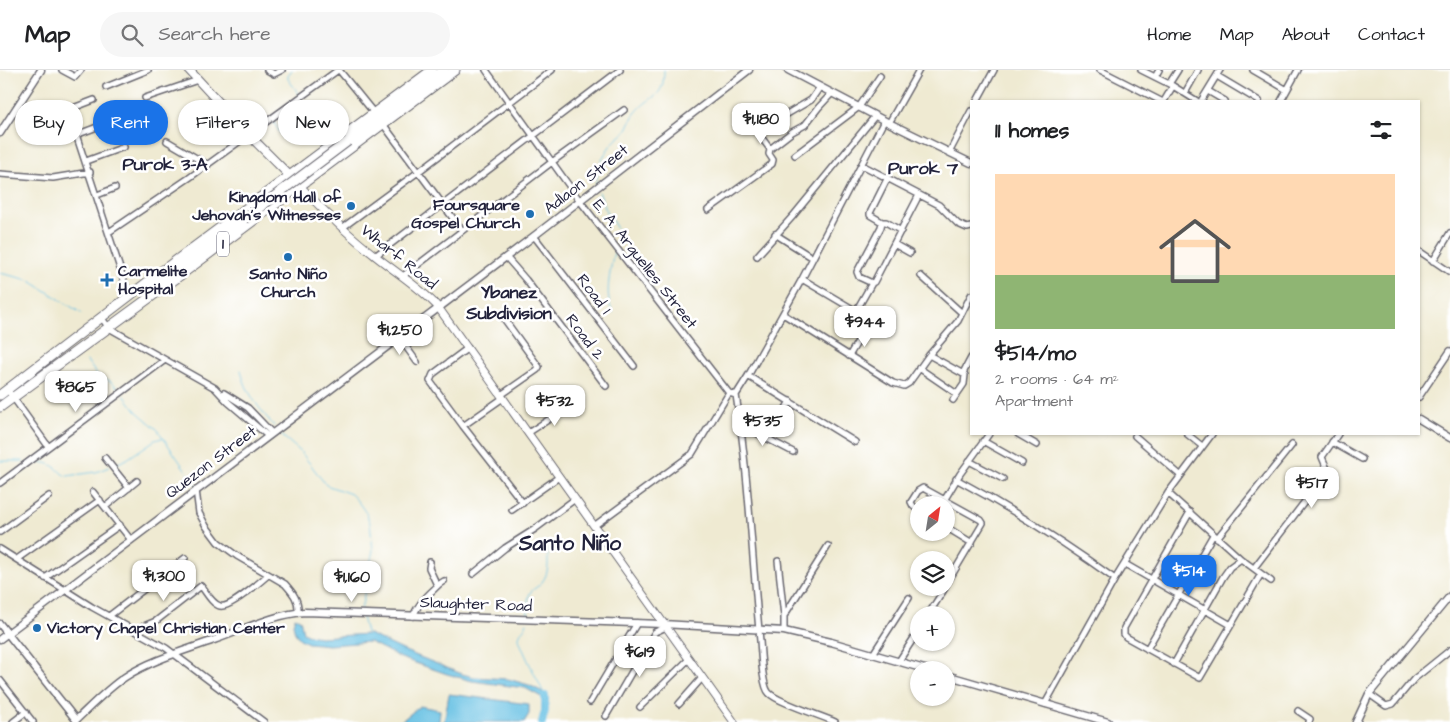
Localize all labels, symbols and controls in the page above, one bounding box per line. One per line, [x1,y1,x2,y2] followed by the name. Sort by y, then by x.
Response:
[100,12,450,57] search box
[25,18,70,52] text: Map
[118,21,146,49] icon: search
[158,21,271,48] text: Search here
[1147,22,1192,47] text: Home
[1220,22,1254,47] text: Map
[1282,22,1330,47] text: About
[1358,22,1425,47] text: Contact
[15,100,83,145] chip: Buy
[93,100,168,145] chip: Rent
[178,100,268,145] chip: Filters
[278,100,349,145] chip: New
[720,102,802,145] pin: $1,180
[743,108,779,130] text: $1,180
[995,116,1069,145] text: 11 homes
[1367,116,1395,144] icon: filters
[539,139,633,219] street label: Adlaon Street
[122,152,208,177] district label: Purok 3-A
[888,156,959,181] district label: Purok 7
[191,186,342,226] place label: Kingdom Hall of Jehovah's Witnesses
[411,194,521,234] place label: Foursquare Gospel Church
[587,195,703,334] street label: E. A. Arguelles Street
[345,200,357,212] marker: Kingdom Hall of Jehovah's Witnesses
[1150,206,1240,296] icon: home
[524,208,536,220] marker: Foursquare Gospel Church
[356,219,442,295] street label: Wharf Road
[217,232,229,256] road number: 1
[282,251,294,263] marker: Santo Niño Church
[118,260,188,300] place label: Carmelite Hospital
[248,263,328,303] place label: Santo Niño Church
[572,269,616,319] street label: Road 1
[100,273,114,287] marker: Carmelite Hospital
[465,280,552,326] district label: Ybanez Subdivision
[835,306,895,348] pin: $944
[560,309,610,365] street label: Road 2
[845,311,885,333] text: $944
[359,314,441,356] pin: $1,250
[378,319,422,341] text: $1,250
[995,339,1076,368] text: $514/mo
[995,368,1119,390] text: 2 rooms · 64 m²
[46,370,106,413] pin: $865
[56,376,96,398] text: $865
[525,384,585,427] pin: $532
[536,390,574,412] text: $532
[995,390,1073,412] text: Apartment
[733,404,793,447] pin: $535
[743,410,783,432] text: $535
[161,420,262,504] street label: Quezon Street
[1282,466,1342,509] pin: $517
[1296,472,1328,494] text: $517
[910,496,955,541] north arrow
[910,496,955,706] map controls
[518,529,621,558] district label: Santo Niño
[910,551,955,596] button: layers
[1159,554,1219,597] pin: $514
[123,560,205,602] pin: $1,300
[311,560,393,603] pin: $1,160
[1172,560,1206,582] text: $514
[143,565,185,587] text: $1,300
[334,566,370,588] text: $1,160
[419,591,533,618] street label: Slaughter Road
[910,606,955,651] button: +
[46,617,285,640] place label: Victory Chapel Christian Center
[31,622,43,634] marker: Victory Chapel Christian Center
[610,636,670,678] pin: $619
[625,641,655,663] text: $619
[910,661,955,706] button: −

